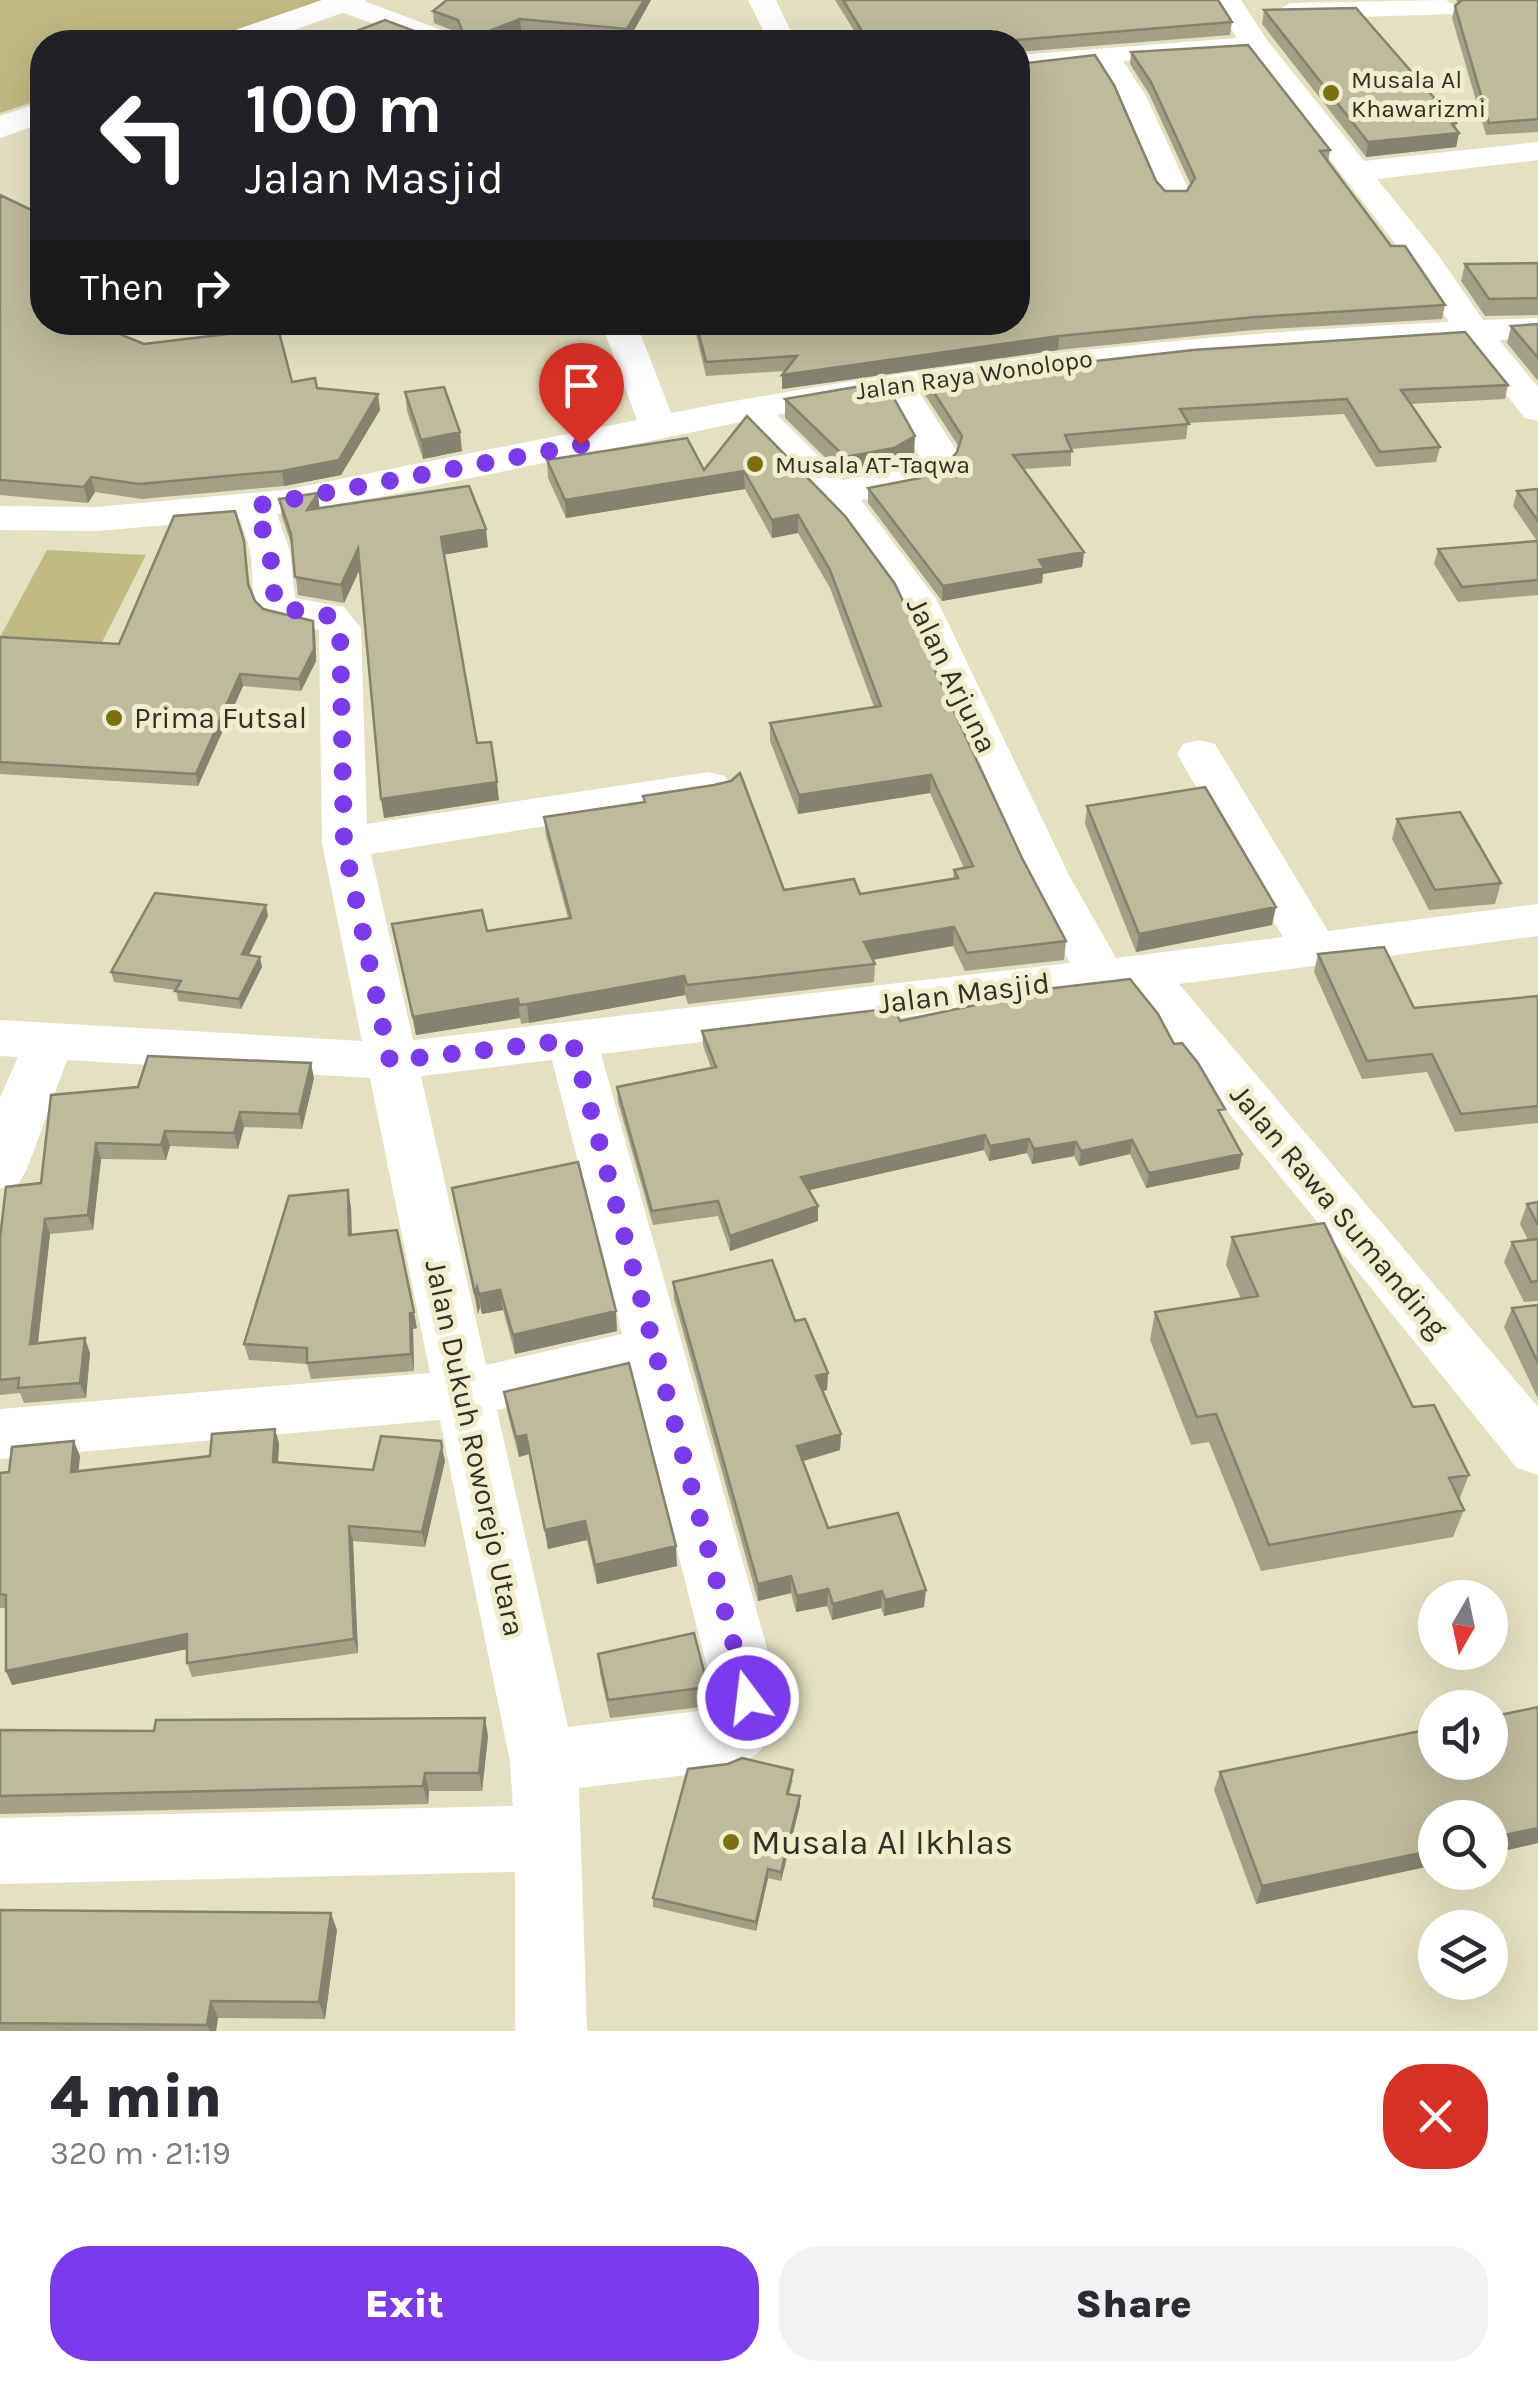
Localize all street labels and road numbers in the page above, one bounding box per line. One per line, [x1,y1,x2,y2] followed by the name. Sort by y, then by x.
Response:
[854,344,1094,405] street label: Jalan Raya Wonolopo
[899,591,1005,759] street label: Jalan Arjuna
[876,965,1052,1021] street label: Jalan Masjid
[1222,1077,1456,1345] street label: Jalan Rawa Sumanding
[417,1257,533,1639] street label: Jalan Dukuh Roworejo Utara

